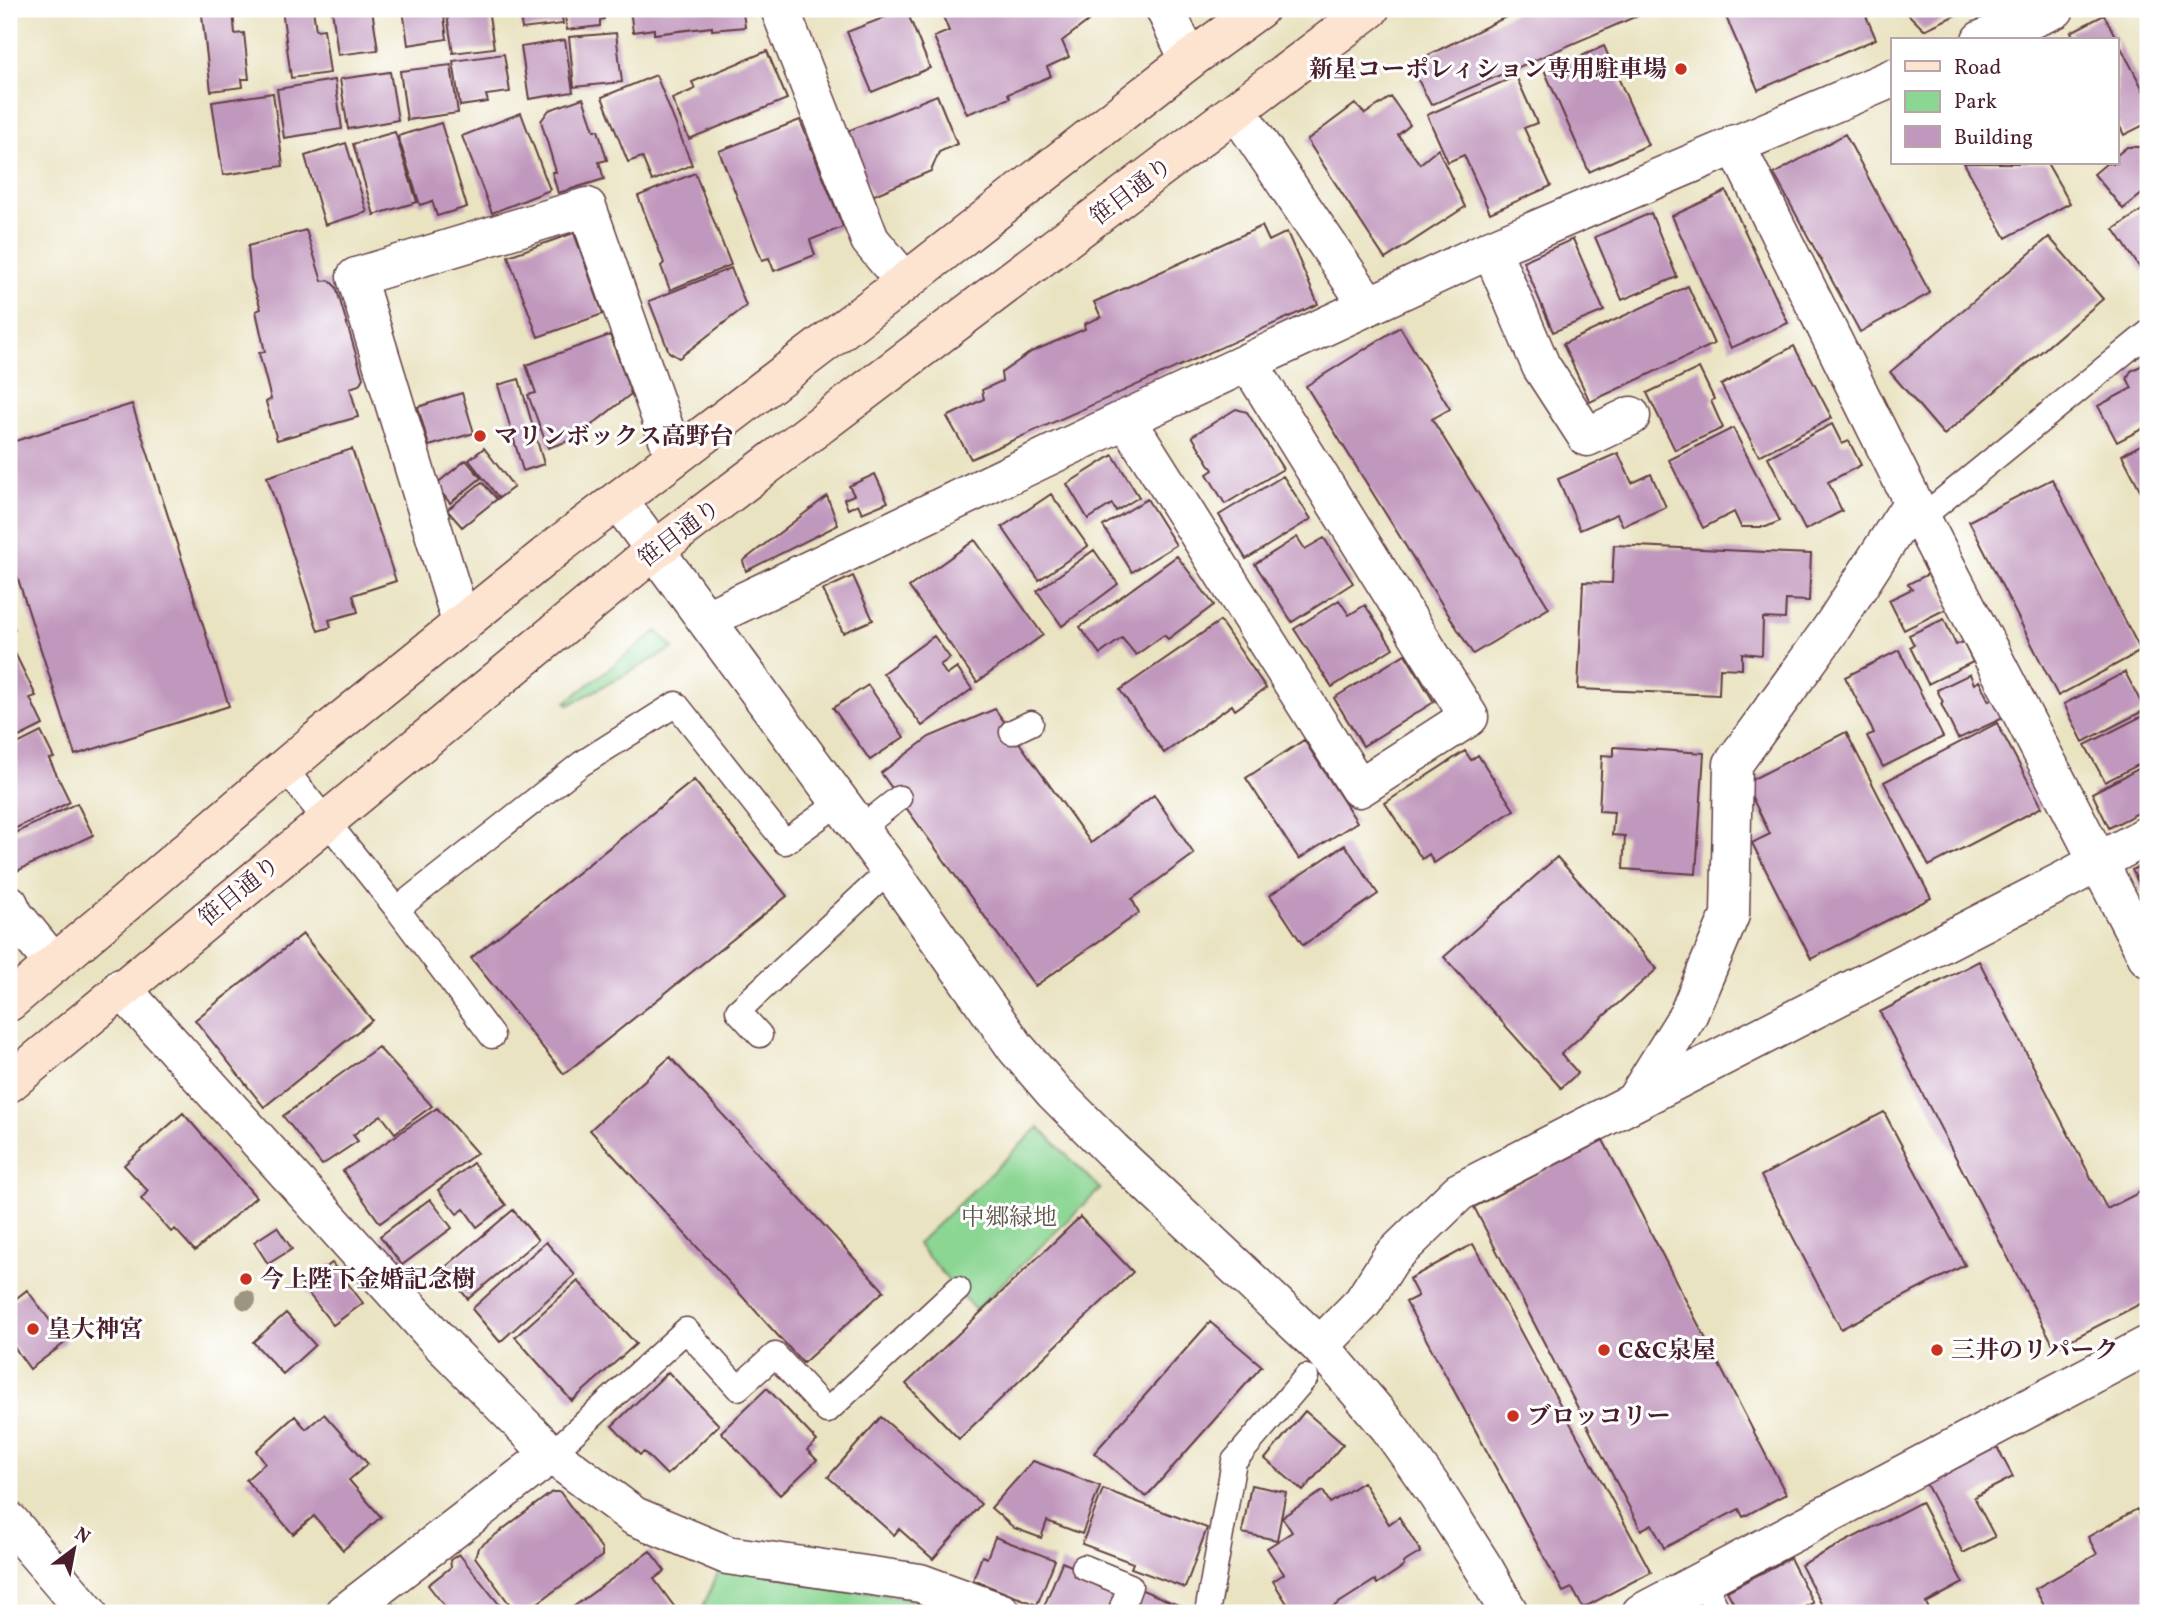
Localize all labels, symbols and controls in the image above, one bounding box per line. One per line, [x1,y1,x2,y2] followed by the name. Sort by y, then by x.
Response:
[1891,38,2118,164] legend
[1309,54,1667,88] place label: 新星コーポレィション専用駐車場
[1954,54,2001,83] text: Road
[1673,61,1689,77] marker: 新星コーポレィション専用駐車場
[1954,88,1997,117] text: Park
[1954,124,2033,153] text: Building
[1084,150,1181,235] street label: 笹目通り
[494,421,734,455] place label: マリンボックス高野台
[472,428,488,444] marker: マリンボックス高野台
[632,492,729,577] street label: 笹目通り
[192,849,288,936] street label: 笹目通り
[961,1202,1057,1236] park label: 中郷緑地
[260,1264,476,1298] place label: 今上陛下金婚記念樹
[238,1271,254,1287] marker: 今上陛下金婚記念樹
[47,1314,143,1348] place label: 皇大神宮
[25,1321,41,1337] marker: 皇大神宮
[1618,1335,1715,1369] place label: C&C泉屋
[1951,1335,2118,1369] place label: 三井のリパーク
[1596,1342,1612,1358] marker: C&C泉屋
[1929,1342,1945,1358] marker: 三井のリパーク
[1527,1401,1671,1435] place label: ブロッコリー
[1505,1408,1521,1424] marker: ブロッコリー
[38,1514,108,1584] north arrow
[69,1522,95,1551] text: N

